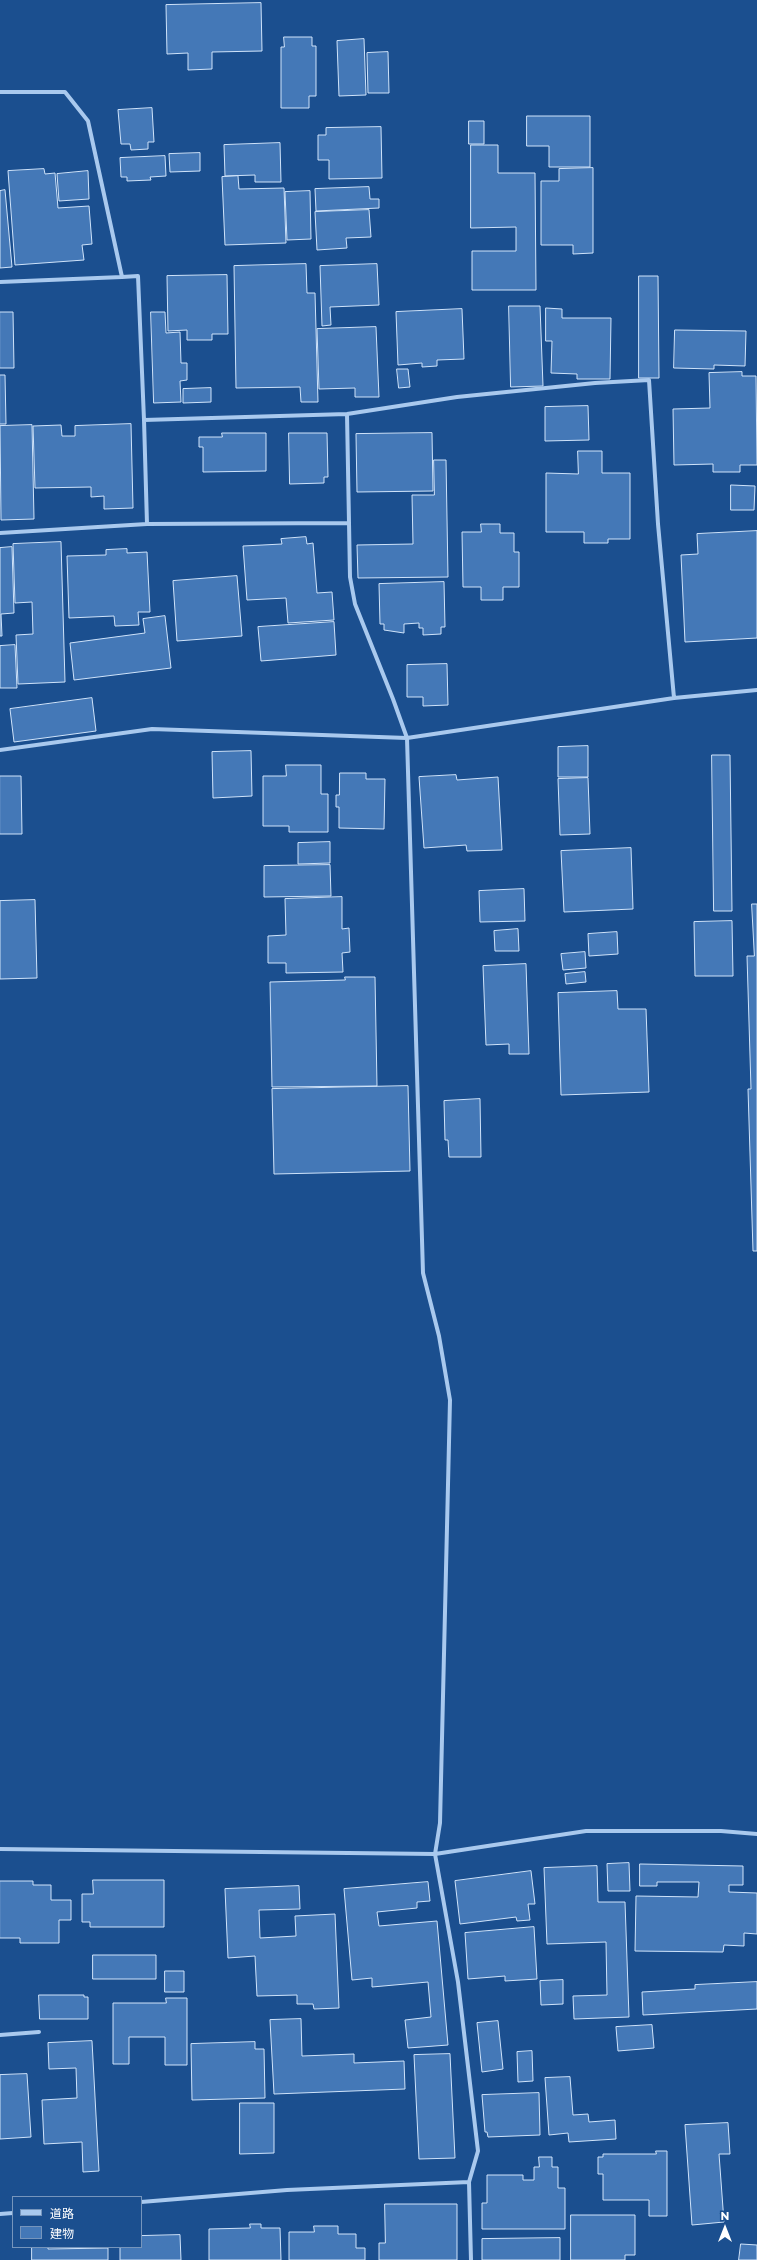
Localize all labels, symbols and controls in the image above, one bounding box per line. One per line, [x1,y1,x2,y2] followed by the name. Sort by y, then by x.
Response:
[12,2196,142,2248] legend
[50,2206,74,2221] text: 道路
[705,2208,745,2248] north arrow
[721,2209,729,2223] text: N
[50,2226,74,2241] text: 建物

